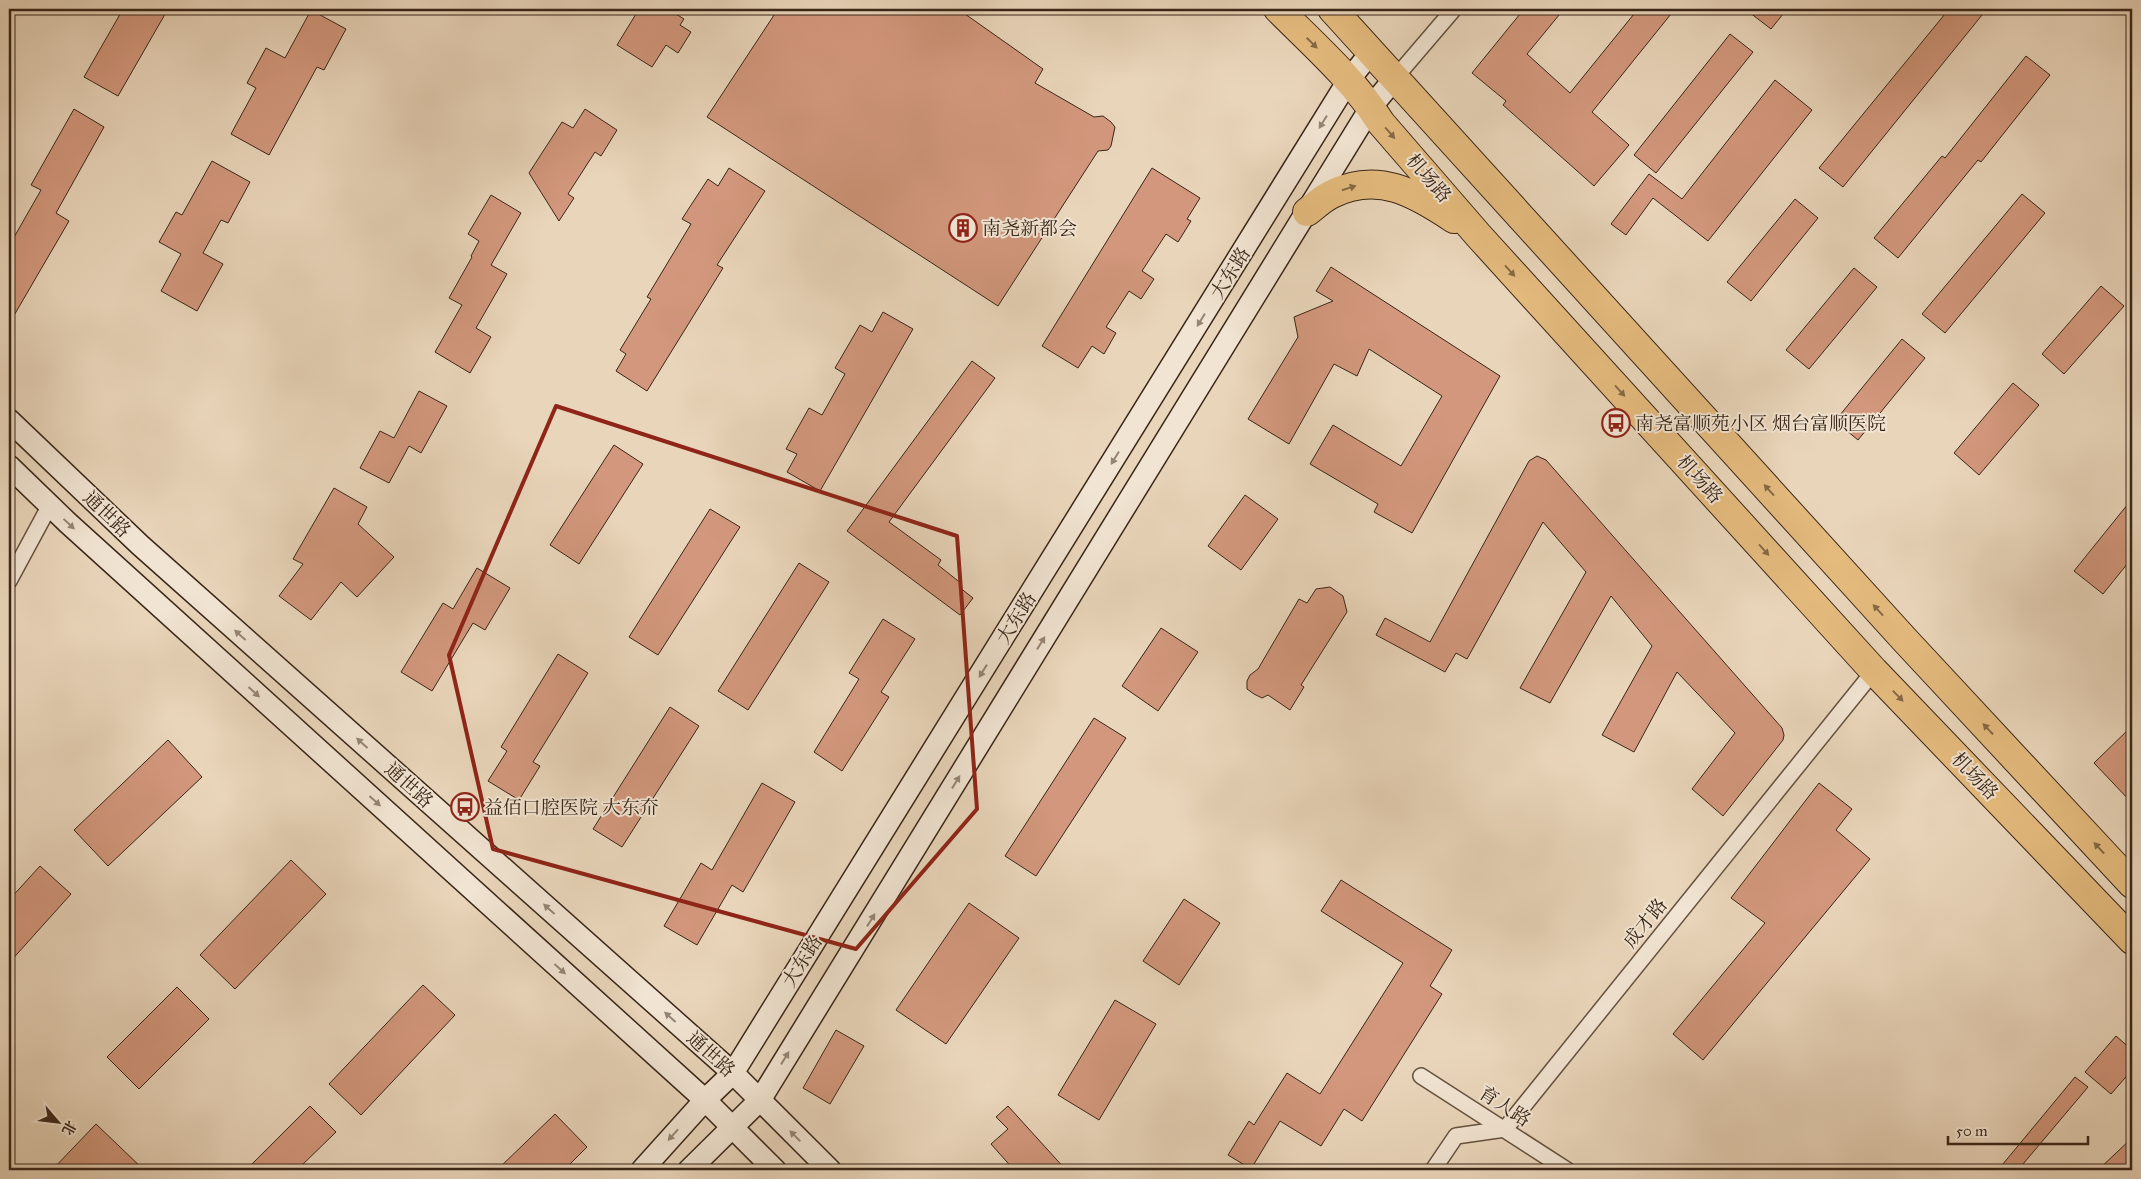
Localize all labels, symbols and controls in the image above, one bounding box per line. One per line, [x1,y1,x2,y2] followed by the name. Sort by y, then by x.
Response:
[1306,37,1318,49] one-way arrow
[1318,116,1327,129] one-way arrow
[1384,126,1395,139] one-way arrow
[1402,149,1456,207] street label: 机场路
[1342,184,1357,191] one-way arrow
[948,213,978,243] building icon: 南尧新都会
[982,217,1077,240] place label: 南尧新都会
[1205,243,1255,303] street label: 大东路
[1505,264,1516,277] one-way arrow
[1196,314,1205,327] one-way arrow
[1614,385,1626,397] one-way arrow
[1601,408,1631,438] bus stop icon: 南尧富顺苑小区 烟台富顺医院
[1635,412,1886,435] place label: 南尧富顺苑小区 烟台富顺医院
[1672,450,1728,508] street label: 机场路
[1111,452,1120,465] one-way arrow
[1763,484,1775,496] one-way arrow
[79,486,135,542] street label: 通世路
[63,518,76,529] one-way arrow
[1758,544,1770,556] one-way arrow
[991,588,1041,648] street label: 大东路
[1872,605,1884,617] one-way arrow
[235,629,247,641] one-way arrow
[1037,637,1046,650] one-way arrow
[979,664,988,677] one-way arrow
[248,686,261,697] one-way arrow
[1891,690,1903,702] one-way arrow
[1982,724,1994,736] one-way arrow
[356,737,368,749] one-way arrow
[1947,748,2003,804] street label: 机场路
[380,757,438,813] street label: 通世路
[951,775,961,788] one-way arrow
[450,792,480,822] bus stop icon: 益佰口腔医院 大东夼
[368,795,380,807] one-way arrow
[484,796,659,819] place label: 益佰口腔医院 大东夼
[2093,843,2105,855] one-way arrow
[1618,894,1672,952] street label: 成才路
[543,903,555,915] one-way arrow
[866,913,875,927] one-way arrow
[777,931,827,991] street label: 大东路
[553,963,565,975] one-way arrow
[665,1011,677,1023] one-way arrow
[682,1026,740,1082] street label: 通世路
[781,1052,790,1065] one-way arrow
[1475,1081,1535,1131] street label: 育人路
[32,1096,82,1146] north arrow
[1948,1114,2088,1146] scale bar
[58,1118,80,1138] text: 北
[1956,1122,1988,1140] text: 50 m
[668,1129,679,1142] one-way arrow
[789,1130,801,1142] one-way arrow

